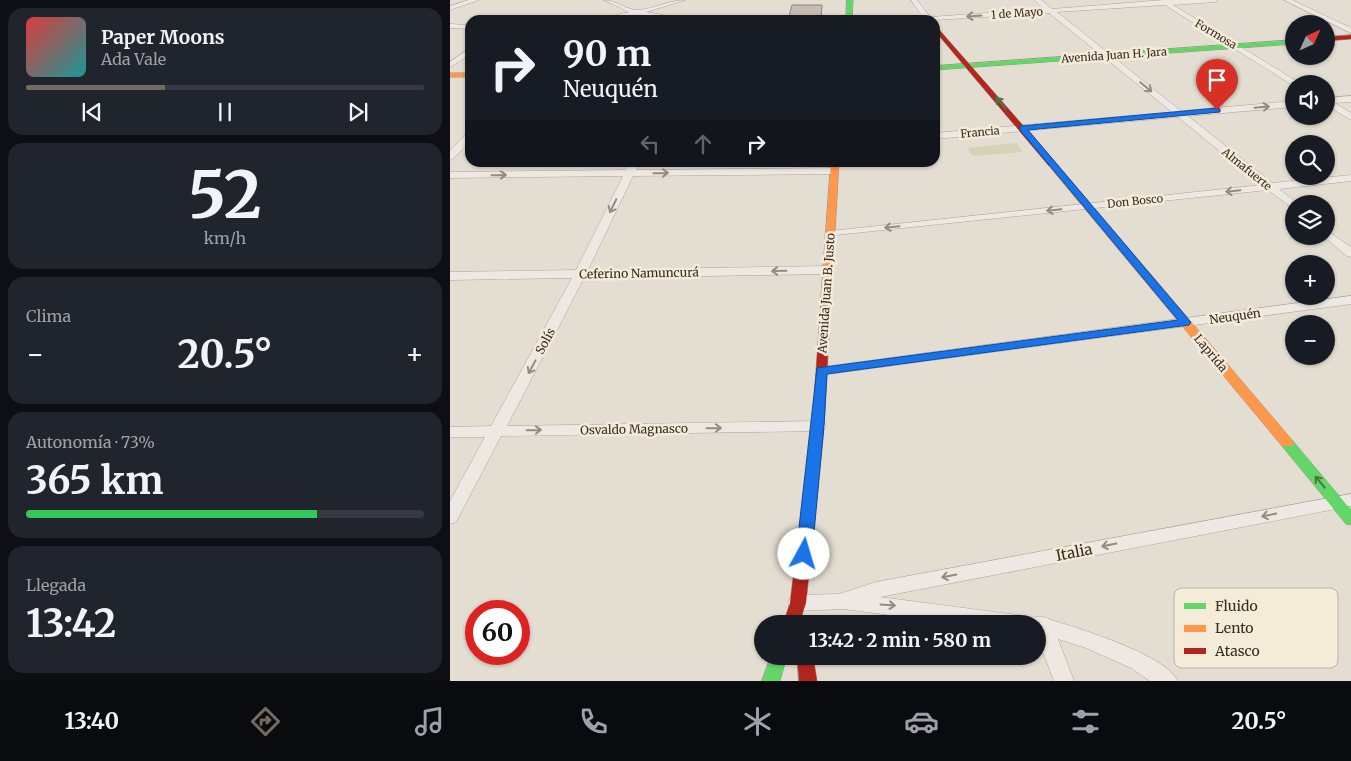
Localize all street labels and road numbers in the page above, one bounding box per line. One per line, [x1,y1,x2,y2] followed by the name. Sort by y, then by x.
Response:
[991,4,1044,22] street label: 1 de Mayo
[1192,16,1240,52] street label: Formosa
[1060,44,1167,66] street label: Avenida Juan H. Jara
[960,123,1000,141] street label: Francia
[1219,144,1275,193] street label: Almafuerte
[1106,191,1164,211] street label: Don Bosco
[814,232,838,355] street label: Avenida Juan B. Justo
[579,264,699,282] street label: Ceferino Namuncurá
[1208,305,1262,327] street label: Neuquén
[532,325,558,357] street label: Solís
[1191,331,1231,375] street label: Laprida
[580,421,688,437] street label: Osvaldo Magnasco
[1054,539,1094,565] street label: Italia

